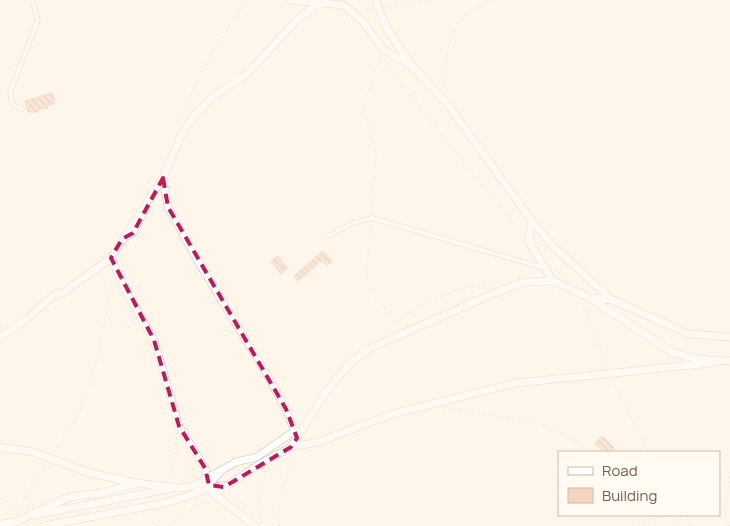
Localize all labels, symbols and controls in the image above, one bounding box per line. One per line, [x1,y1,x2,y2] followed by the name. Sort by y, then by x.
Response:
[558,451,720,516] legend
[602,460,638,481] text: Road
[602,485,657,506] text: Building

